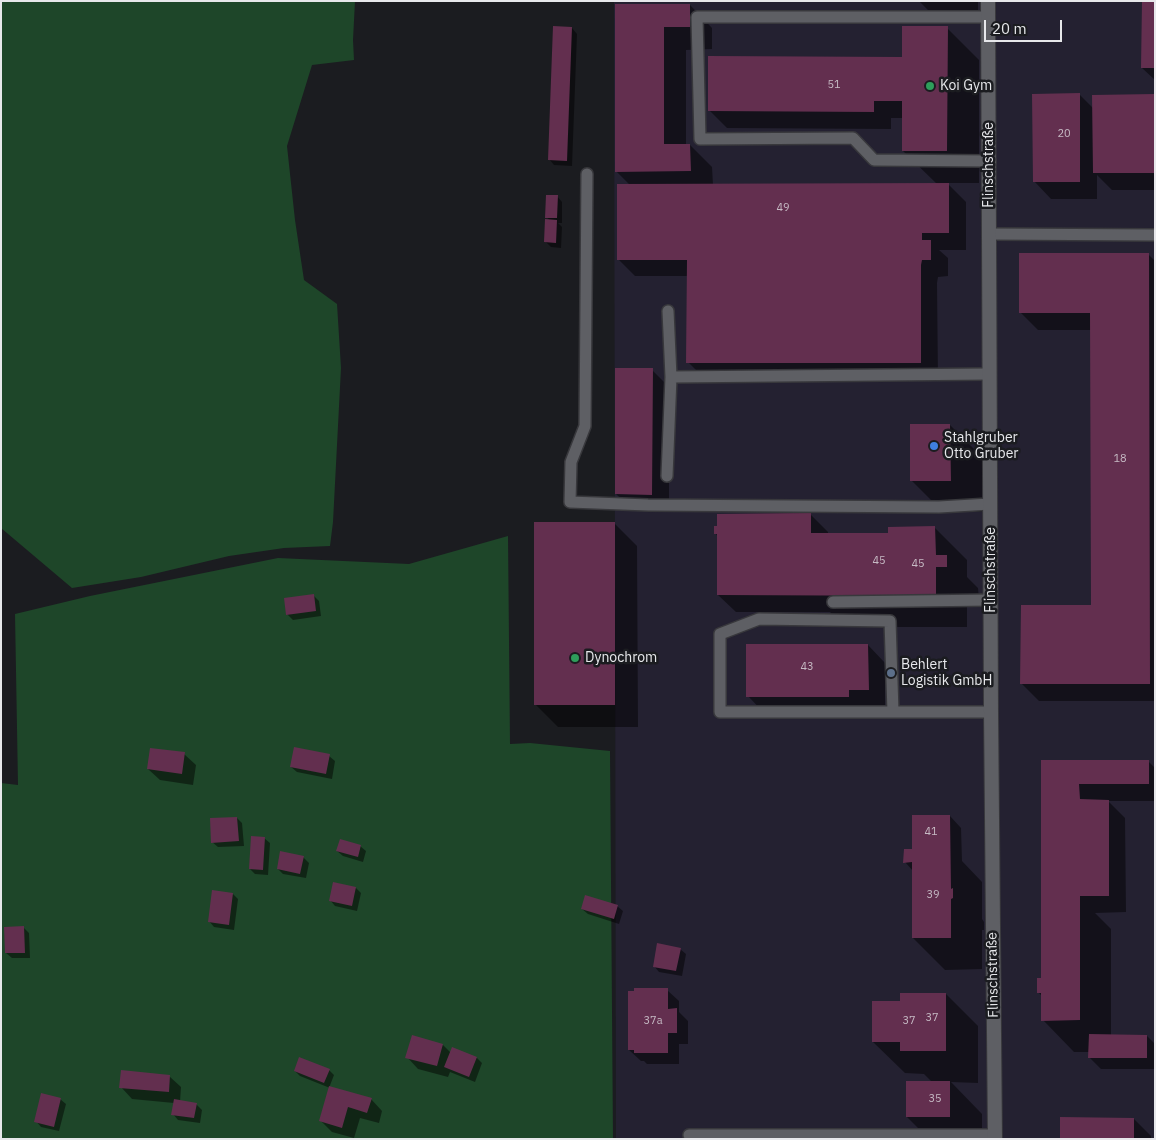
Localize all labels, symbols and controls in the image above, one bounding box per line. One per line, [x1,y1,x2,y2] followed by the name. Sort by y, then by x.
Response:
[986,10,1064,42] scale bar
[992,19,1027,38] text: 20 m
[827,78,841,92] house number: 51
[940,78,992,94] place label: Koi Gym
[924,80,936,92] marker: Koi Gym
[981,122,997,208] street label: Flinschstraße
[1057,127,1071,141] house number: 20
[776,201,790,215] house number: 49
[944,430,1018,462] place label: Stahlgruber Otto Gruber
[928,440,940,452] marker: Stahlgruber Otto Gruber
[1113,452,1127,466] house number: 18
[983,527,999,613] street label: Flinschstraße
[872,554,886,568] house number: 45
[911,557,925,571] house number: 45
[585,650,657,666] place label: Dynochrom
[569,652,581,664] marker: Dynochrom
[901,657,992,690] place label: Behlert Logistik GmbH
[800,660,814,674] house number: 43
[885,667,897,679] marker: Behlert Logistik GmbH
[924,825,938,839] house number: 41
[926,888,940,902] house number: 39
[984,932,1002,1018] street label: Flinschstraße
[925,1011,939,1025] house number: 37
[643,1014,663,1028] house number: 37a
[902,1014,916,1028] house number: 37
[928,1092,942,1106] house number: 35

